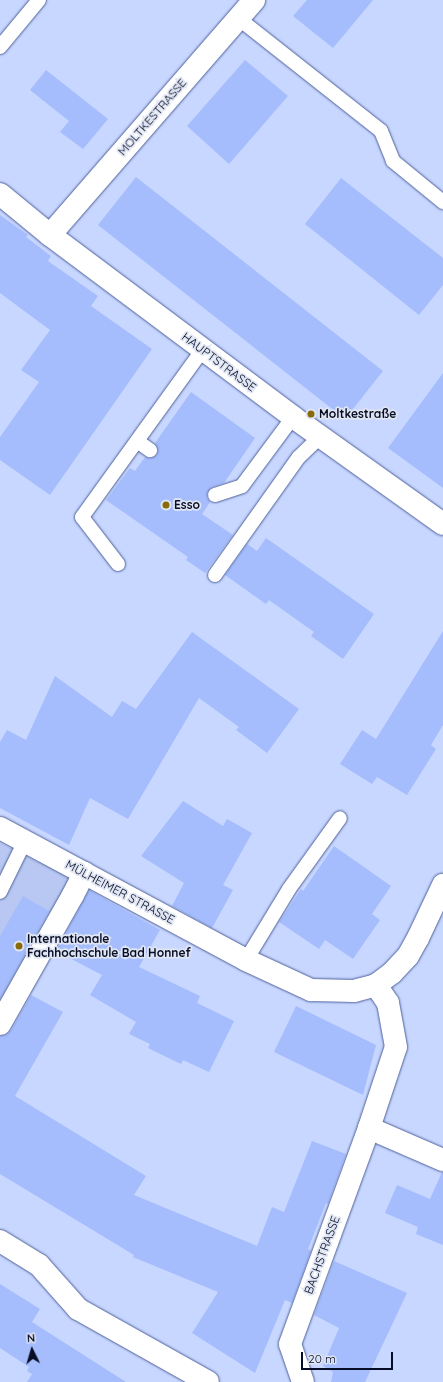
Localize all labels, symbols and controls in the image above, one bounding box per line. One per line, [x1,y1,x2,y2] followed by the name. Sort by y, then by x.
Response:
[115,76,189,158] street label: MOLTKESTRASSE
[179,329,259,395] street label: HAUPTSTRASSE
[319,407,396,421] place label: Moltkestraße
[306,409,316,419] marker: Moltkestraße
[174,498,200,512] place label: Esso
[161,500,171,510] marker: Esso
[63,857,177,927] street label: MÜLHEIMER STRASSE
[27,932,191,960] place label: Internationale Fachhochschule Bad Honnef
[14,941,24,951] marker: Internationale Fachhochschule Bad Honnef
[301,1214,343,1296] street label: BACHSTRASSE
[12,1330,52,1370] north arrow
[26,1331,36,1345] text: N
[303,1344,395,1370] scale bar
[308,1351,336,1366] text: 20 m

